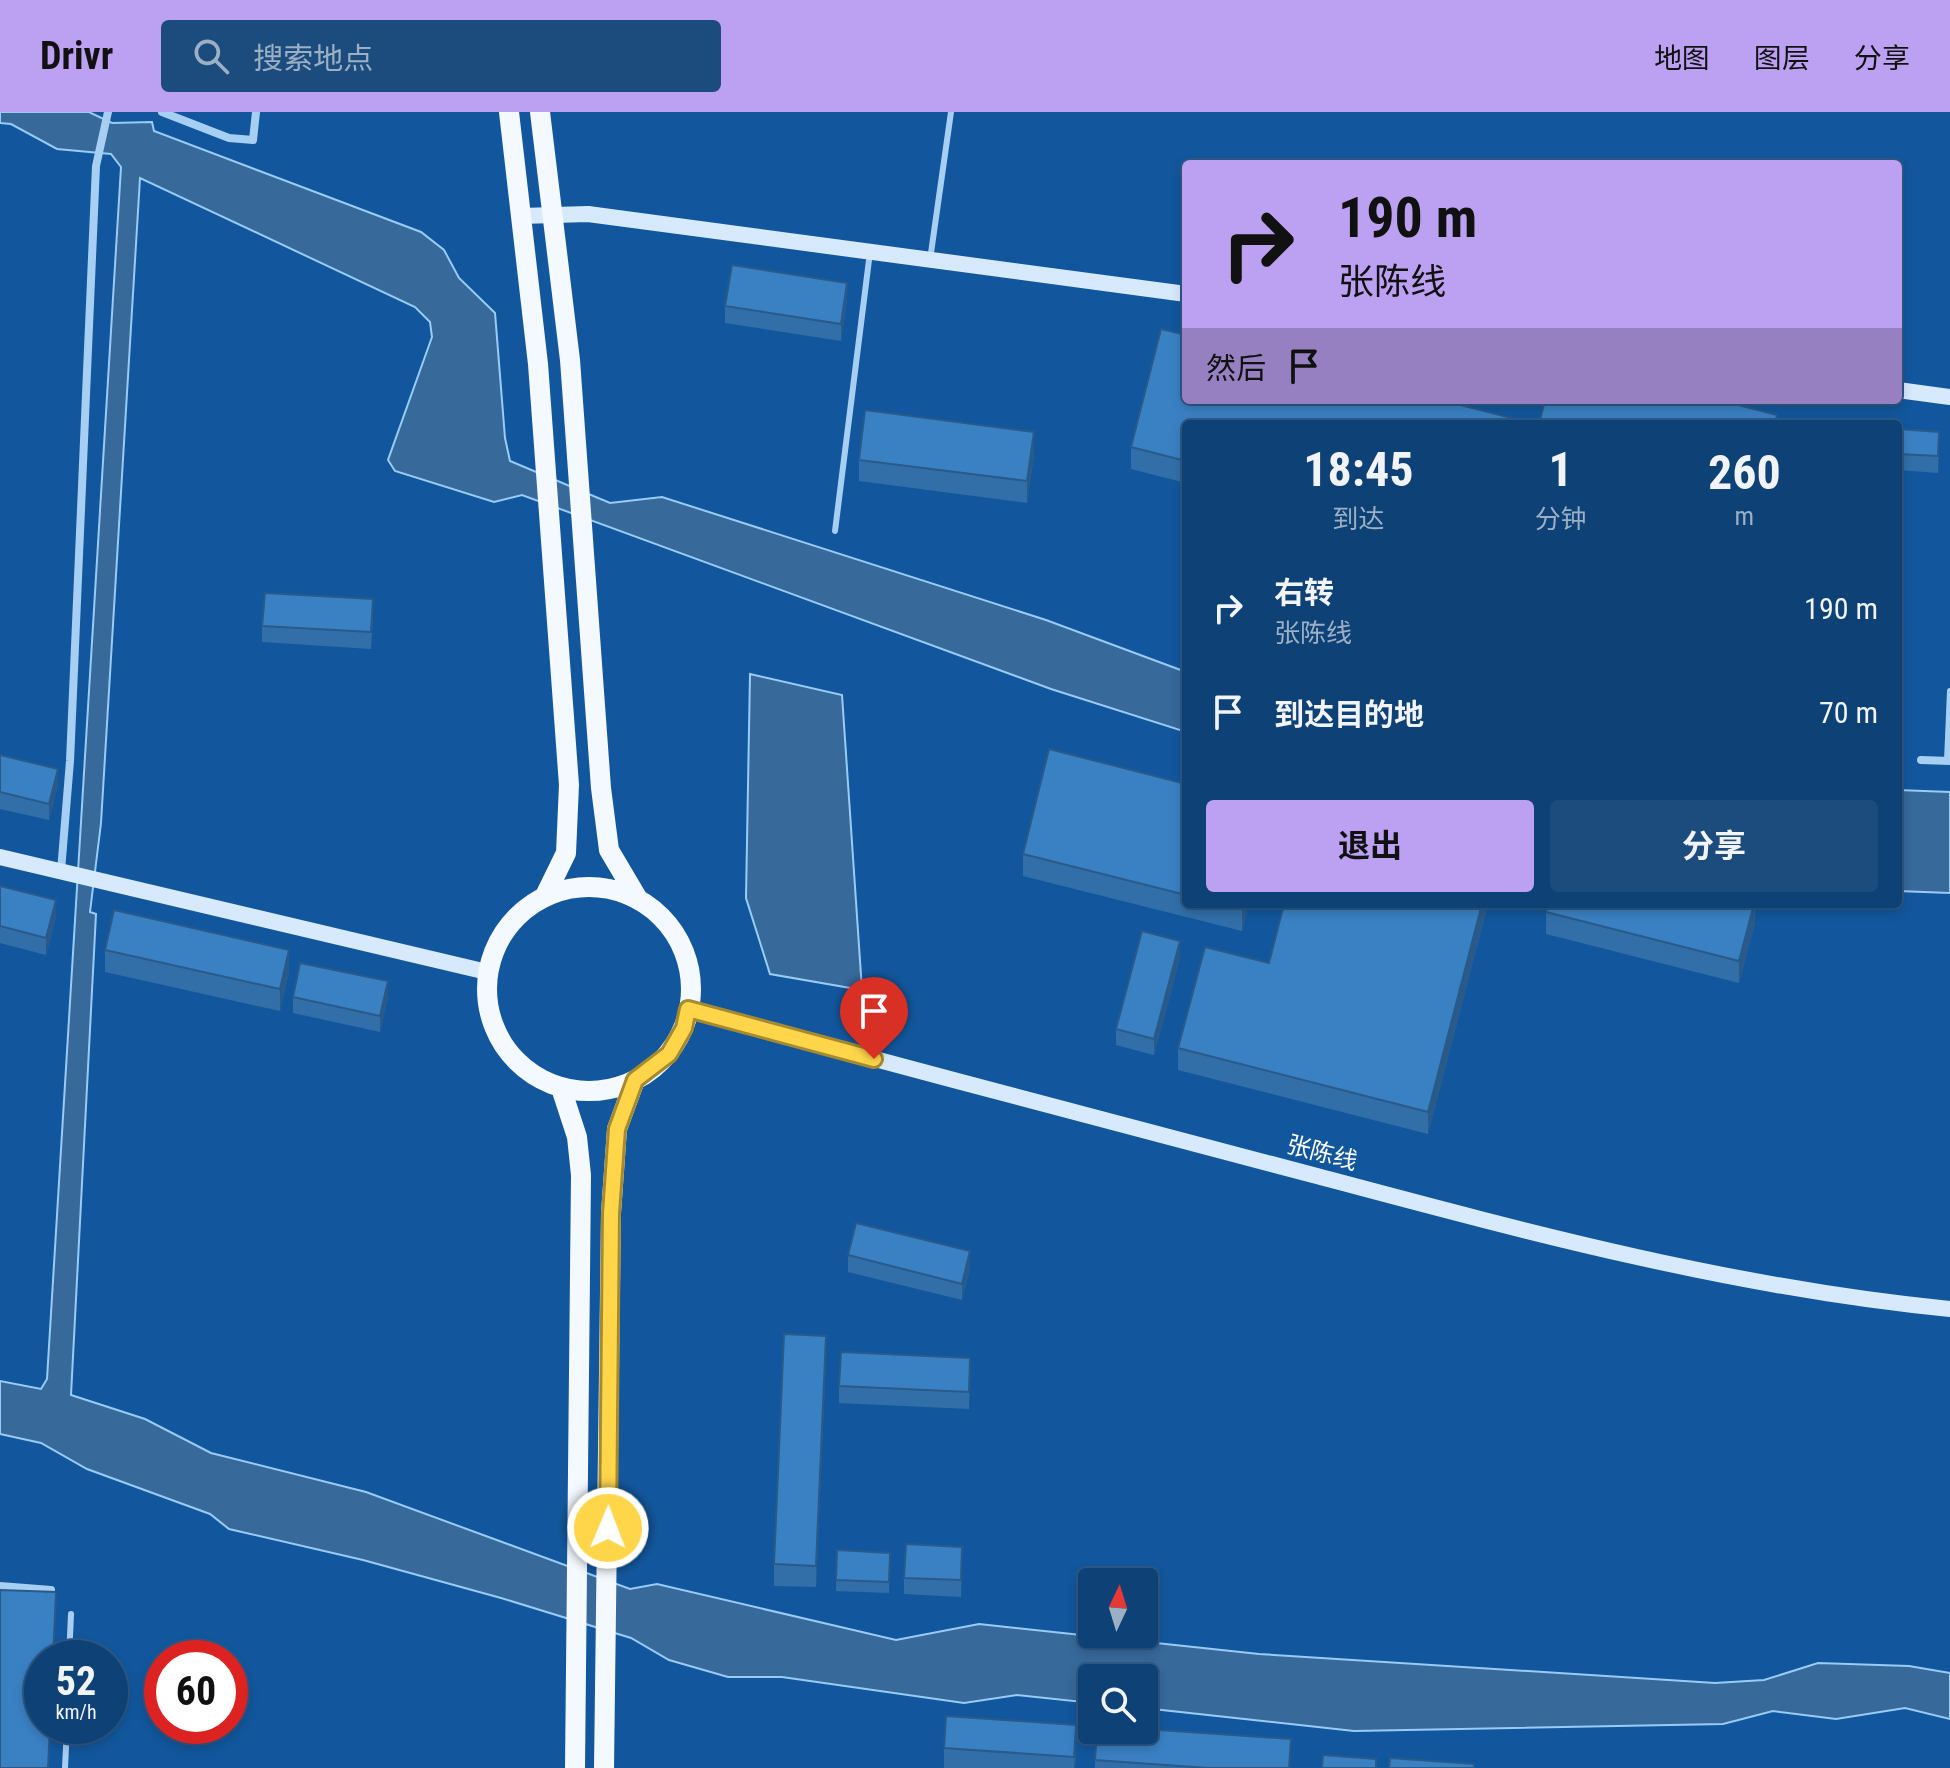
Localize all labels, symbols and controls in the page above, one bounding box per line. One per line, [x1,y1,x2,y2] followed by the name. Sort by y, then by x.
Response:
[161,20,721,92] search box
[40,34,113,78] text: Drivr
[189,34,233,78] icon: search
[253,41,373,76] text: 搜索地点
[1654,42,1710,75] text: 地图
[1754,42,1810,75] text: 图层
[1854,42,1910,75] text: 分享
[1338,185,1477,251] text: 190 m
[1206,192,1310,296] icon: right
[1338,261,1446,303] text: 张陈线
[1282,344,1326,388] icon: arrive
[1206,351,1266,386] text: 然后
[1303,441,1413,498] text: 18:45
[1549,441,1573,498] text: 1
[1708,444,1781,501] text: 260
[1735,501,1754,531] text: m
[1332,504,1384,534] text: 到达
[1535,504,1587,534] text: 分钟
[1274,575,1334,610] text: 右转
[1206,586,1250,630] icon: right
[1804,591,1878,626] text: 190 m
[1274,618,1352,648] text: 张陈线
[1206,690,1250,734] icon: arrive
[1819,695,1878,730] text: 70 m
[1274,697,1424,732] text: 到达目的地
[1206,800,1534,892] button: 退出
[1550,800,1878,892] button: 分享
[840,977,908,1059] pin
[852,989,896,1033] icon: arrive
[1284,1130,1360,1176] street label: 张陈线
[566,1486,650,1570] position arrow
[1078,1568,1158,1648] north arrow
[1078,1568,1158,1744] map controls
[144,1640,248,1744] speed limit sign: 60
[56,1658,96,1705] text: 52
[1078,1664,1158,1744] button: search
[55,1700,97,1724] text: km/h

